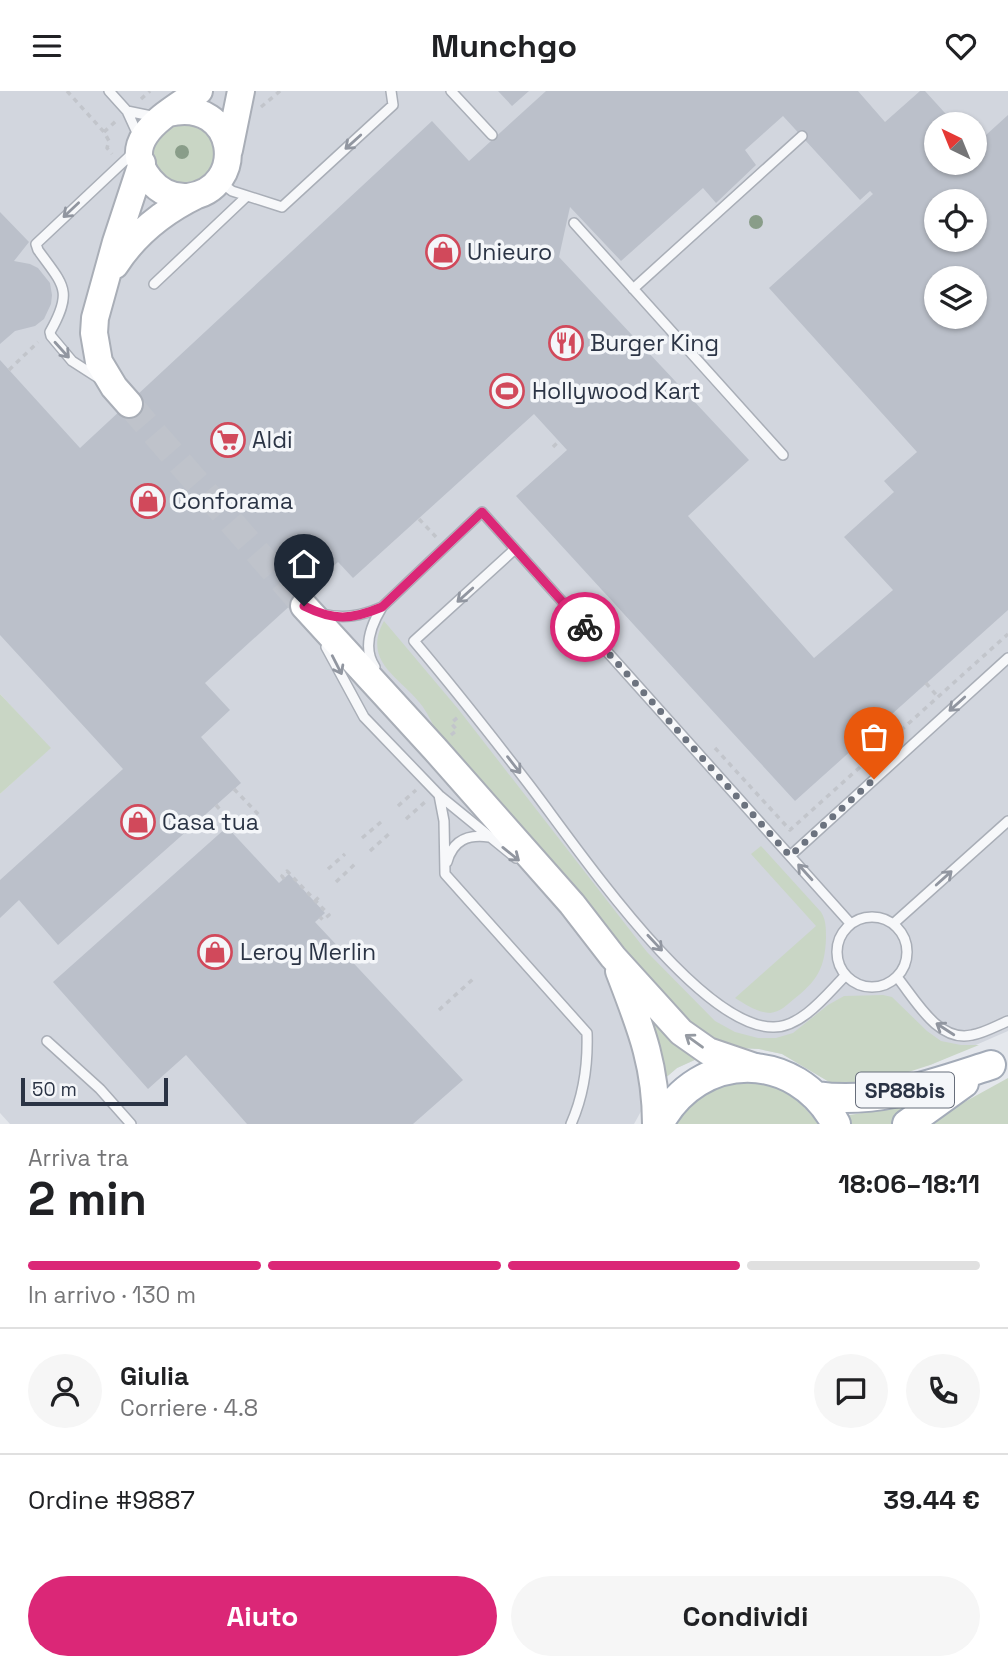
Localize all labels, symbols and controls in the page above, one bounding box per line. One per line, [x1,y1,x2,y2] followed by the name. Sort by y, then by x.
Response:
[431,26,577,66] text: Munchgo
[28,27,66,65] icon: menu
[942,27,980,65] icon: heart
[924,112,987,175] north arrow
[924,112,987,329] map controls
[345,133,362,150] one-way arrow
[924,189,987,252] button: locate
[62,202,80,218] one-way arrow
[424,233,462,271] shop icon: Unieuro
[467,237,552,267] place label: Unieuro
[924,266,987,329] button: layers
[547,324,585,362] restaurant icon: Burger King
[590,328,719,358] place label: Burger King
[53,341,70,358] one-way arrow
[488,372,526,410] sports icon: Hollywood Kart
[532,376,701,406] place label: Hollywood Kart
[209,421,247,459] supermarket icon: Aldi
[252,425,293,455] place label: Aldi
[129,482,167,520] shop icon: Conforama
[172,486,293,516] place label: Conforama
[274,534,334,606] pin
[285,545,323,583] icon: home
[456,587,474,603] one-way arrow
[550,592,620,662] courier
[566,608,604,646] icon: bike
[330,654,344,675] one-way arrow
[949,696,967,712] one-way arrow
[844,707,904,779] pin
[855,718,893,756] icon: bag
[506,755,521,773] one-way arrow
[119,803,157,841] shop icon: Casa tua
[162,807,259,837] place label: Casa tua
[501,846,519,861] one-way arrow
[797,864,813,882] one-way arrow
[935,871,953,887] one-way arrow
[196,933,234,971] shop icon: Leroy Merlin
[646,934,663,951] one-way arrow
[240,937,376,967] place label: Leroy Merlin
[936,1022,955,1036] one-way arrow
[685,1034,704,1048] one-way arrow
[856,1073,954,1107] road number: SP88bis
[21,1075,168,1107] scale bar
[32,1077,77,1102] text: 50 m
[28,1143,129,1173] text: Arriva tra
[838,1167,980,1201] text: 18:06–18:11
[28,1170,147,1228] text: 2 min
[28,1280,196,1310] text: In arrivo · 130 m
[28,1354,102,1428] button: person
[814,1354,888,1428] button: chat
[906,1354,980,1428] button: phone
[120,1359,189,1393] text: Giulia
[120,1393,258,1423] text: Corriere · 4.8
[28,1483,195,1517] text: Ordine #9887
[883,1483,980,1517] text: 39.44 €
[28,1576,497,1656] button: Aiuto
[511,1576,980,1656] button: Condividi

